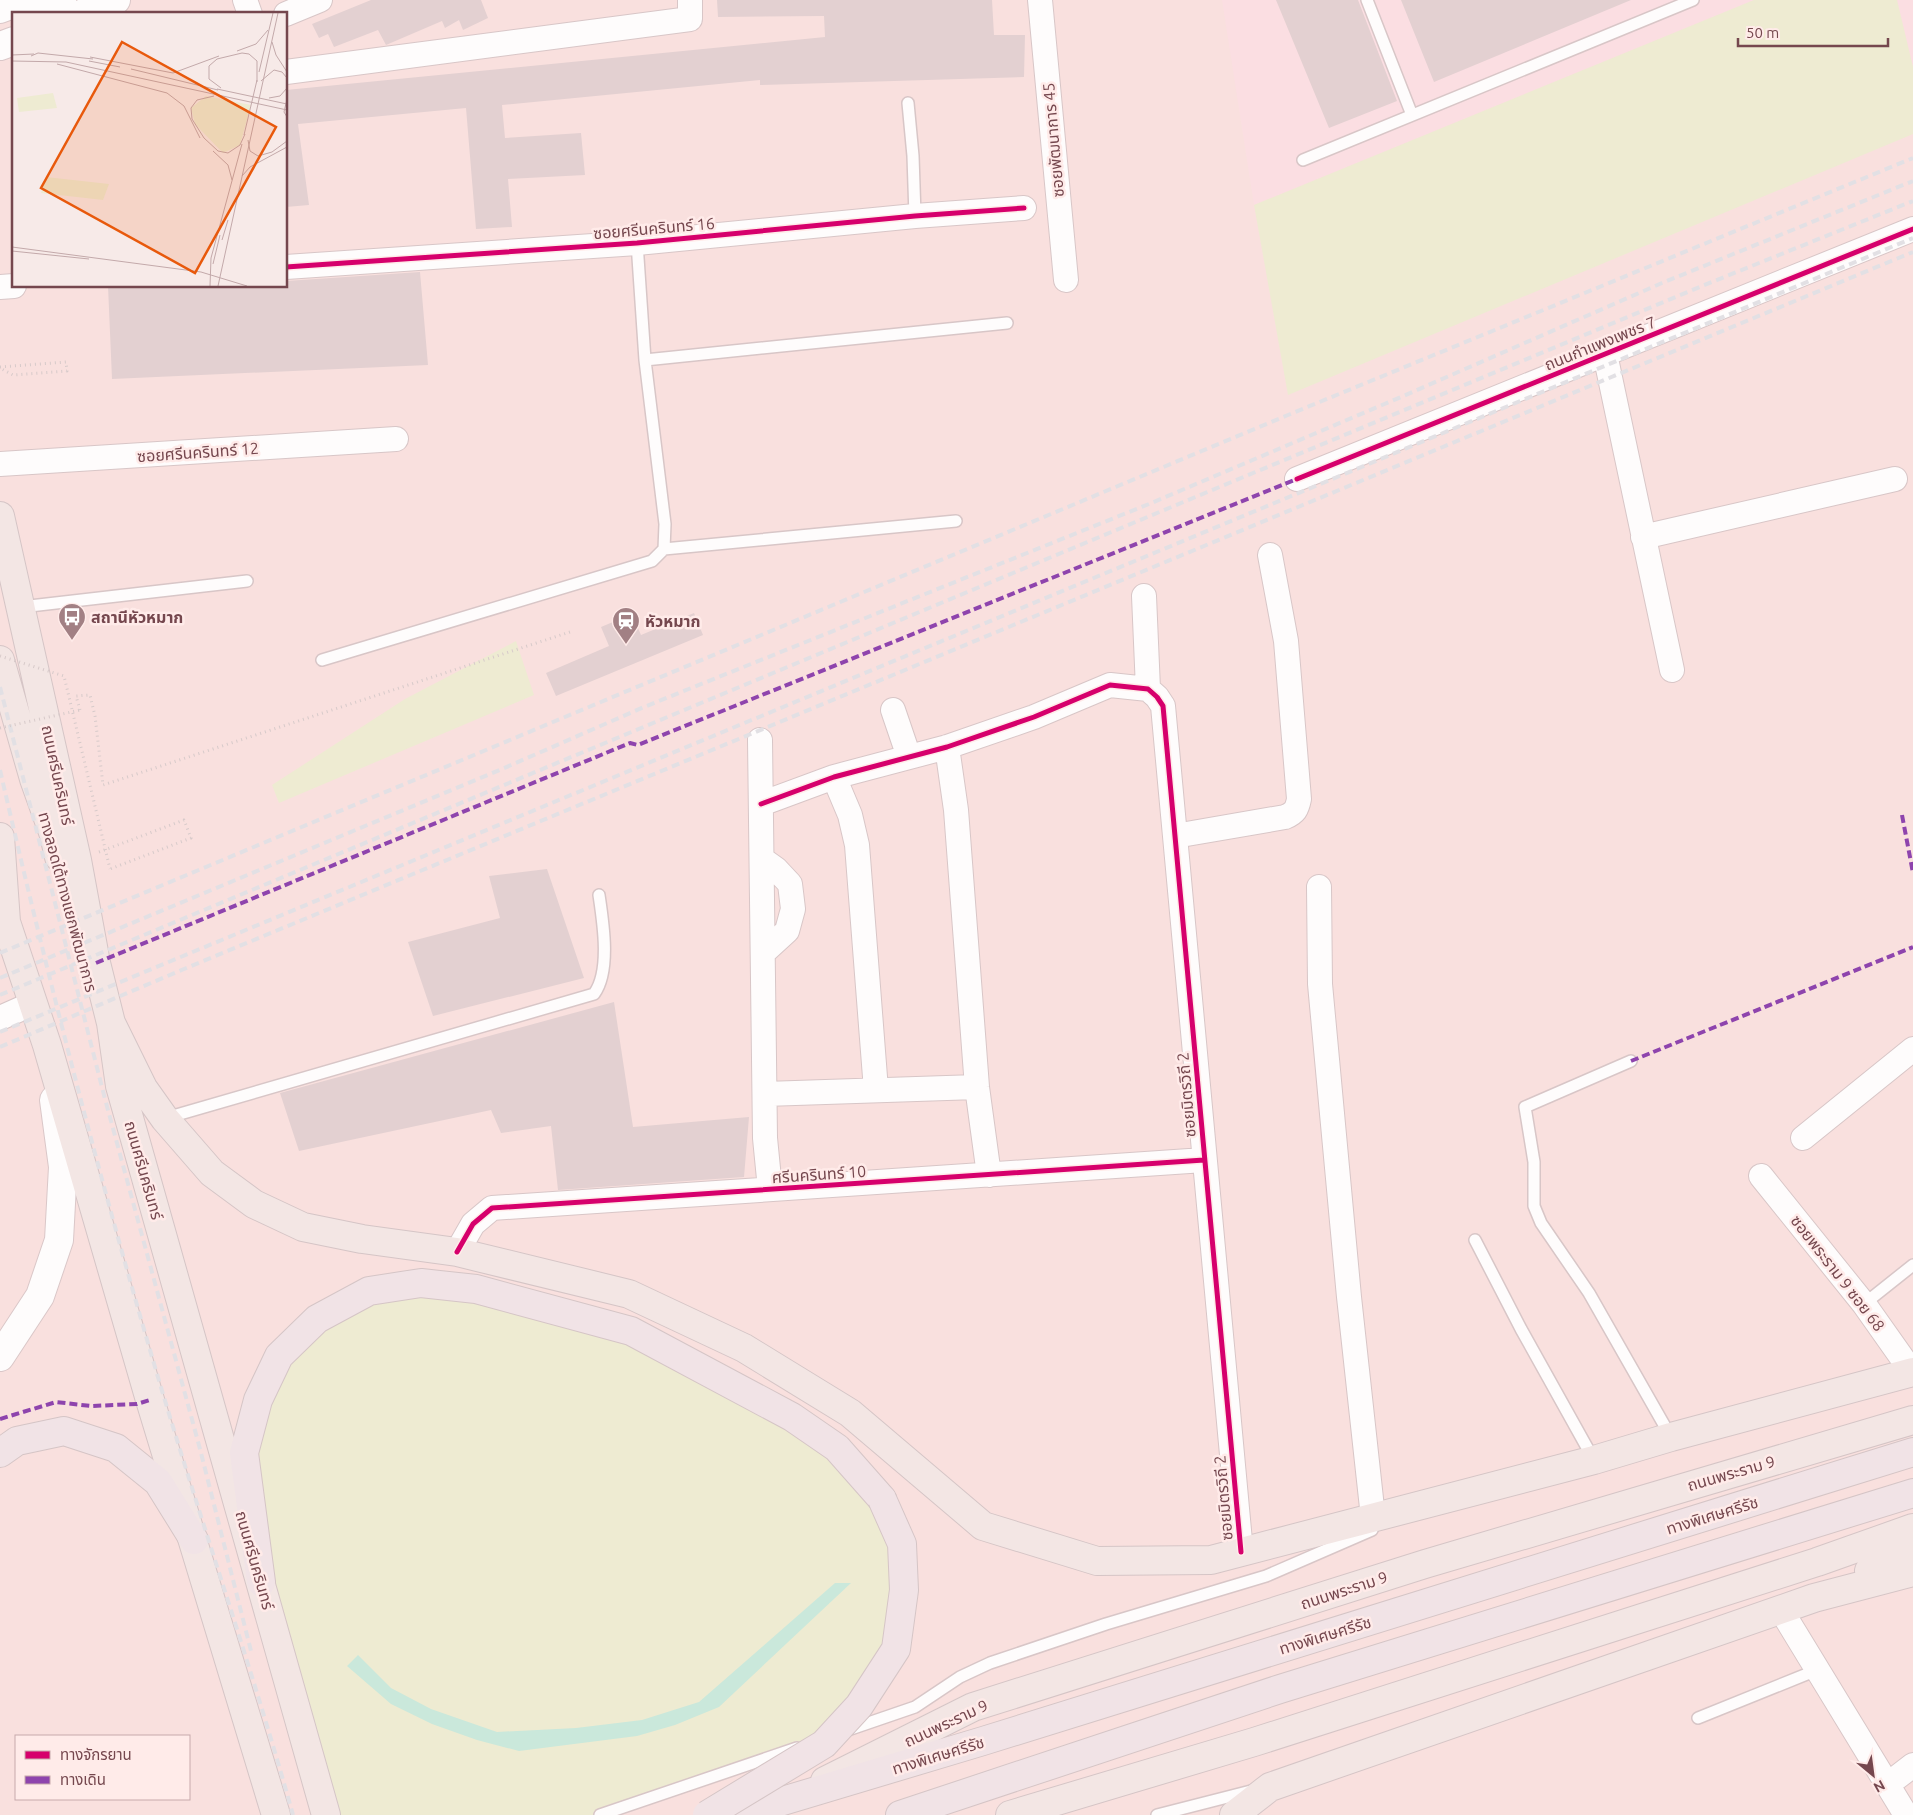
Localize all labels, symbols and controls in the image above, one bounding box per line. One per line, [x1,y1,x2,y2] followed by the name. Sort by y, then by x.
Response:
[12,12,288,288] inset map
[1738,15,1888,47] scale bar
[1746,24,1779,41] text: 50 m
[1039,82,1067,198] street label: ซอยพัฒนาการ 45
[592,214,716,242] street label: ซอยศรีนครินทร์ 16
[1542,312,1658,374] street label: ถนนกำแพงเพชร 7
[137,439,259,465] street label: ซอยศรีนครินทร์ 12
[57,602,87,641] bus stop icon: สถานีหัวหมาก
[611,606,641,645] station icon: หัวหมาก
[91,608,183,626] place label: สถานีหัวหมาก
[645,612,700,630] place label: หัวหมาก
[39,723,78,827] street label: ถนนศรีนครินทร์
[35,810,101,994] street label: ทางลอดใต้ทางแยกพัฒนาการ
[1173,1052,1199,1138] street label: ซอยมิตรวิถี 2
[121,1119,167,1222] street label: ถนนศรีนครินทร์
[771,1162,867,1186] street label: ศรีนครินทร์ 10
[1787,1212,1889,1334] street label: ซอยพระราม 9 ซอย 68
[1685,1452,1777,1494] street label: ถนนพระราม 9
[1210,1455,1236,1541] street label: ซอยมิตรวิถี 2
[1664,1492,1760,1538] street label: ทางพิเศษศรีรัช
[232,1509,278,1612] street label: ถนนศรีนครินทร์
[1298,1567,1390,1613] street label: ถนนพระราม 9
[1277,1612,1373,1658] street label: ทางพิเศษศรีรัช
[901,1696,991,1750] street label: ถนนพระราม 9
[890,1732,986,1778] street label: ทางพิเศษศรีรัช
[15,1735,190,1800] legend
[60,1746,132,1763] text: ทางจักรยาน
[1848,1750,1898,1800] north arrow
[60,1771,106,1788] text: ทางเดิน
[1871,1777,1888,1796] text: N

